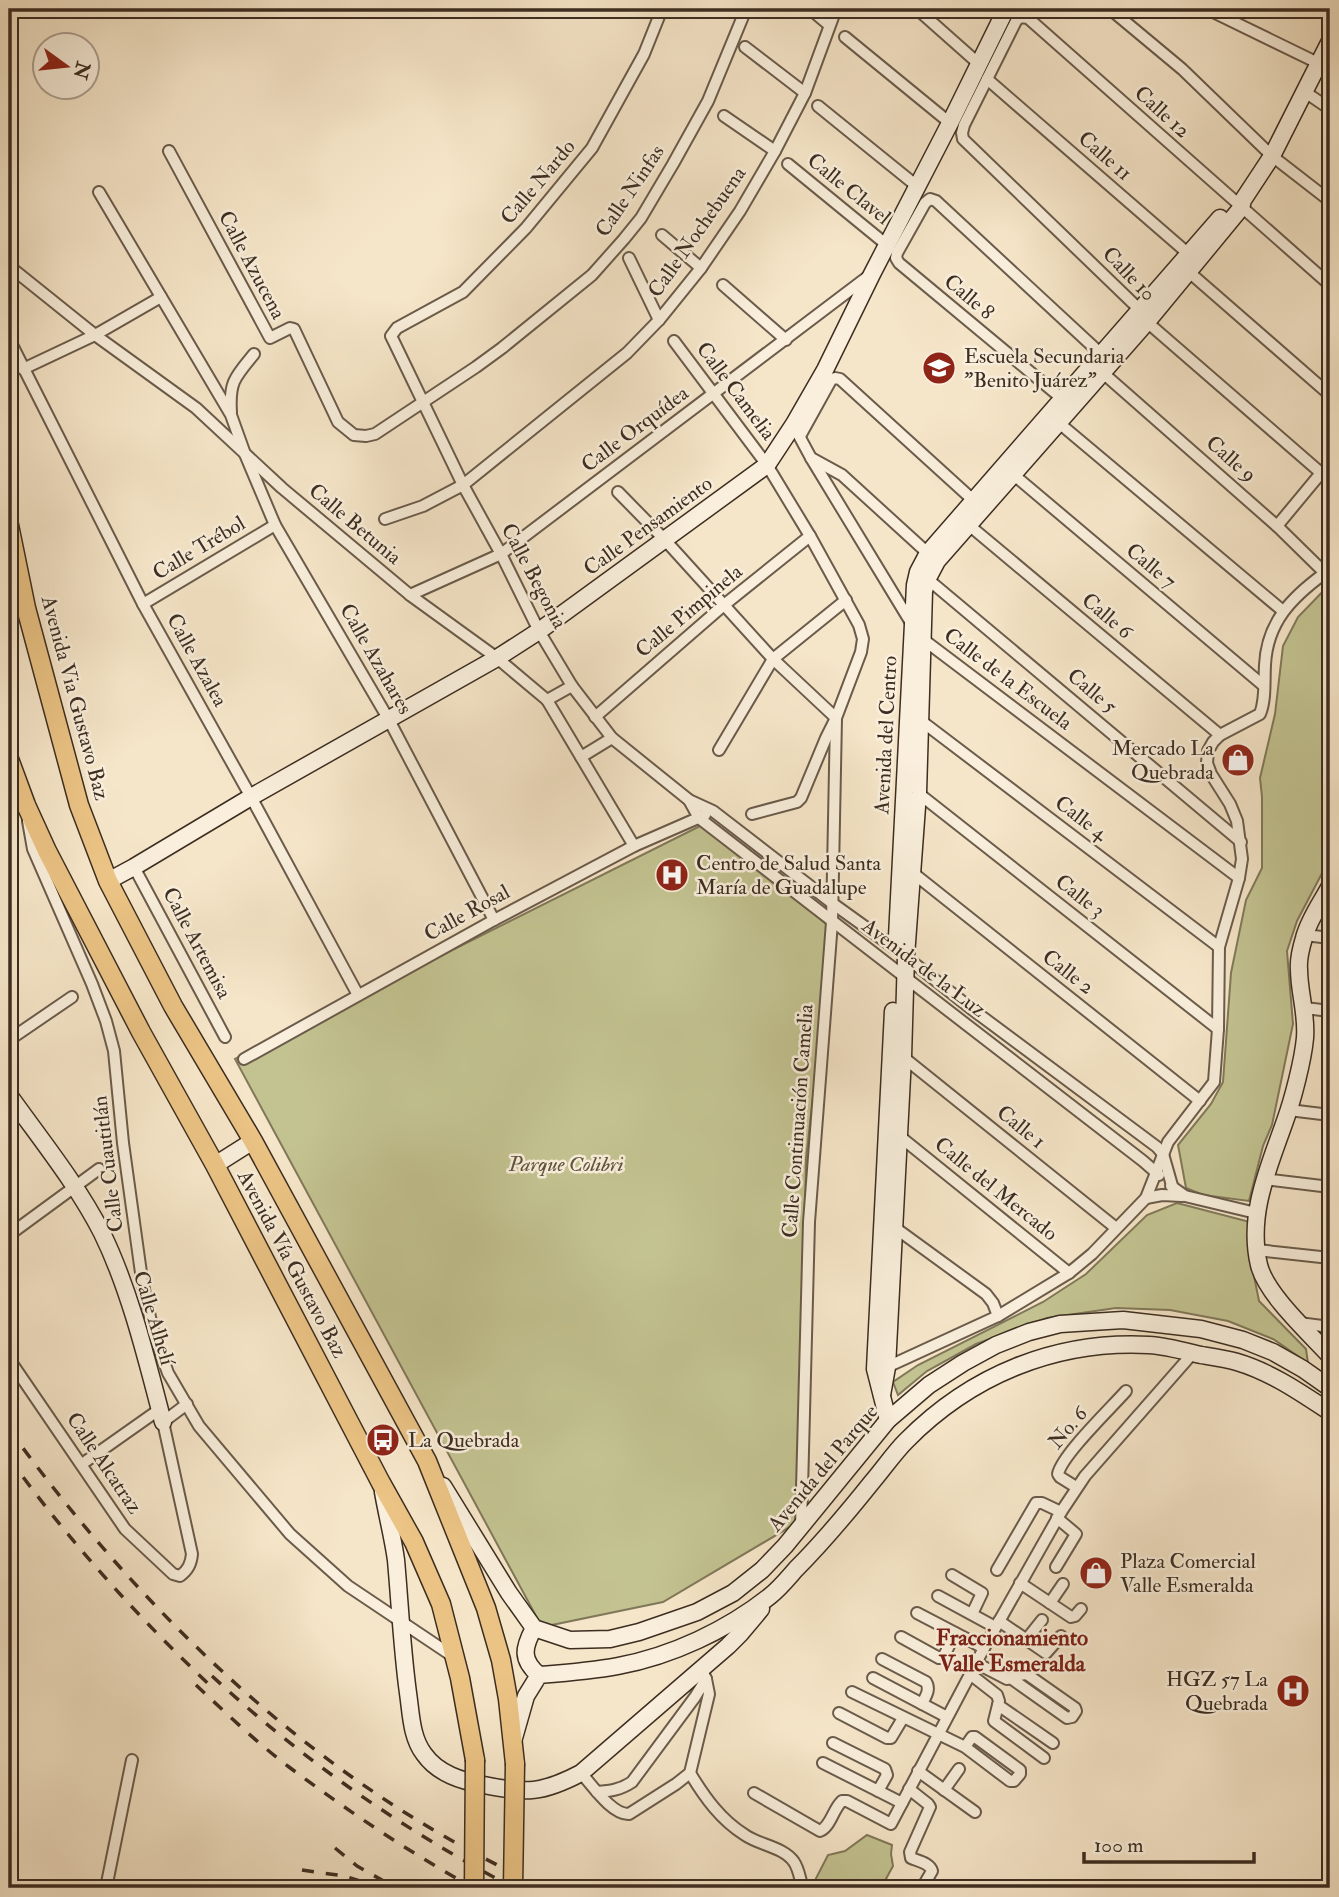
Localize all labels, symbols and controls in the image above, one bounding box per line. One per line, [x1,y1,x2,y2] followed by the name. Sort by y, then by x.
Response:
[32,32,102,102] north arrow
[67,58,96,82] text: N
[1128,80,1196,144] street label: Calle 12
[1072,125,1138,187] street label: Calle 11
[495,134,581,230] street label: Calle Nardo
[589,140,671,242] street label: Calle Ninfas
[802,147,897,231] street label: Calle Clavel
[642,161,752,303] street label: Calle Nochebuena
[212,206,292,324] street label: Calle Azucena
[1096,241,1162,307] street label: Calle 10
[938,268,1000,326] street label: Calle 8
[690,336,782,446] street label: Calle Camelia
[964,343,1125,394] place label: Escuela Secundaria "Benito Juárez"
[920,349,958,387] school or university icon: Escuela Secundaria "Benito Juárez"
[576,380,694,478] street label: Calle Orquídea
[1200,430,1262,488] street label: Calle 9
[578,470,718,582] street label: Calle Pensamiento
[303,477,407,571] street label: Calle Betunia
[148,509,251,586] street label: Calle Trébol
[495,519,573,634] street label: Calle Begonia
[1120,537,1182,595] street label: Calle 7
[630,558,748,664] street label: Calle Pimpinela
[1076,587,1139,646] street label: Calle 6
[34,592,115,803] street label: Avenida Via Gustavo Baz
[333,599,419,719] street label: Calle Azahares
[160,609,234,712] street label: Calle Azalea
[938,622,1078,736] street label: Calle de la Escuela
[868,655,904,816] street label: Avenida del Centro
[1061,662,1123,720] street label: Calle 5
[1112,735,1214,786] place label: Mercado La Quebrada
[1219,741,1257,779] shop icon: Mercado La Quebrada
[1049,789,1114,848] street label: Calle 4
[696,850,882,901] place label: Centro de Salud Santa María de Guadalupe
[653,856,691,894] hospital icon: Centro de Salud Santa María de Guadalupe
[1050,868,1110,924] street label: Calle 3
[419,878,515,948] street label: Calle Rosal
[156,883,238,1004] street label: Calle Artemisa
[856,912,991,1023] street label: Avenida de la Luz
[1037,943,1099,1001] street label: Calle 2
[776,1003,820,1239] street label: Calle Continuación Camelia
[86,1094,130,1234] street label: Calle Cuautitlán
[991,1099,1051,1155] street label: Calle 1
[929,1131,1063,1247] street label: Calle del Mercado
[507,1151,624,1178] park label: Parque Colibri
[231,1165,353,1363] street label: Avenida Vía Gustavo Baz
[127,1268,182,1370] street label: Calle Alhelí
[761,1399,884,1538] street label: Avenida del Parque
[1042,1400,1095,1455] street label: No. 6
[60,1407,148,1519] street label: Calle Alcatraz
[364,1421,402,1459] bus stop icon: La Quebrada
[408,1427,520,1454] place label: La Quebrada
[1120,1548,1256,1599] place label: Plaza Comercial Valle Esmeralda
[1077,1554,1115,1592] shop icon: Plaza Comercial Valle Esmeralda
[936,1623,1088,1678] district label: Fraccionamiento Valle Esmeralda
[1166,1666,1268,1717] place label: HGZ 57 La Quebrada
[1274,1672,1312,1710] hospital icon: HGZ 57 La Quebrada
[1084,1820,1253,1864] scale bar
[1094,1832,1144,1859] text: 100 m

